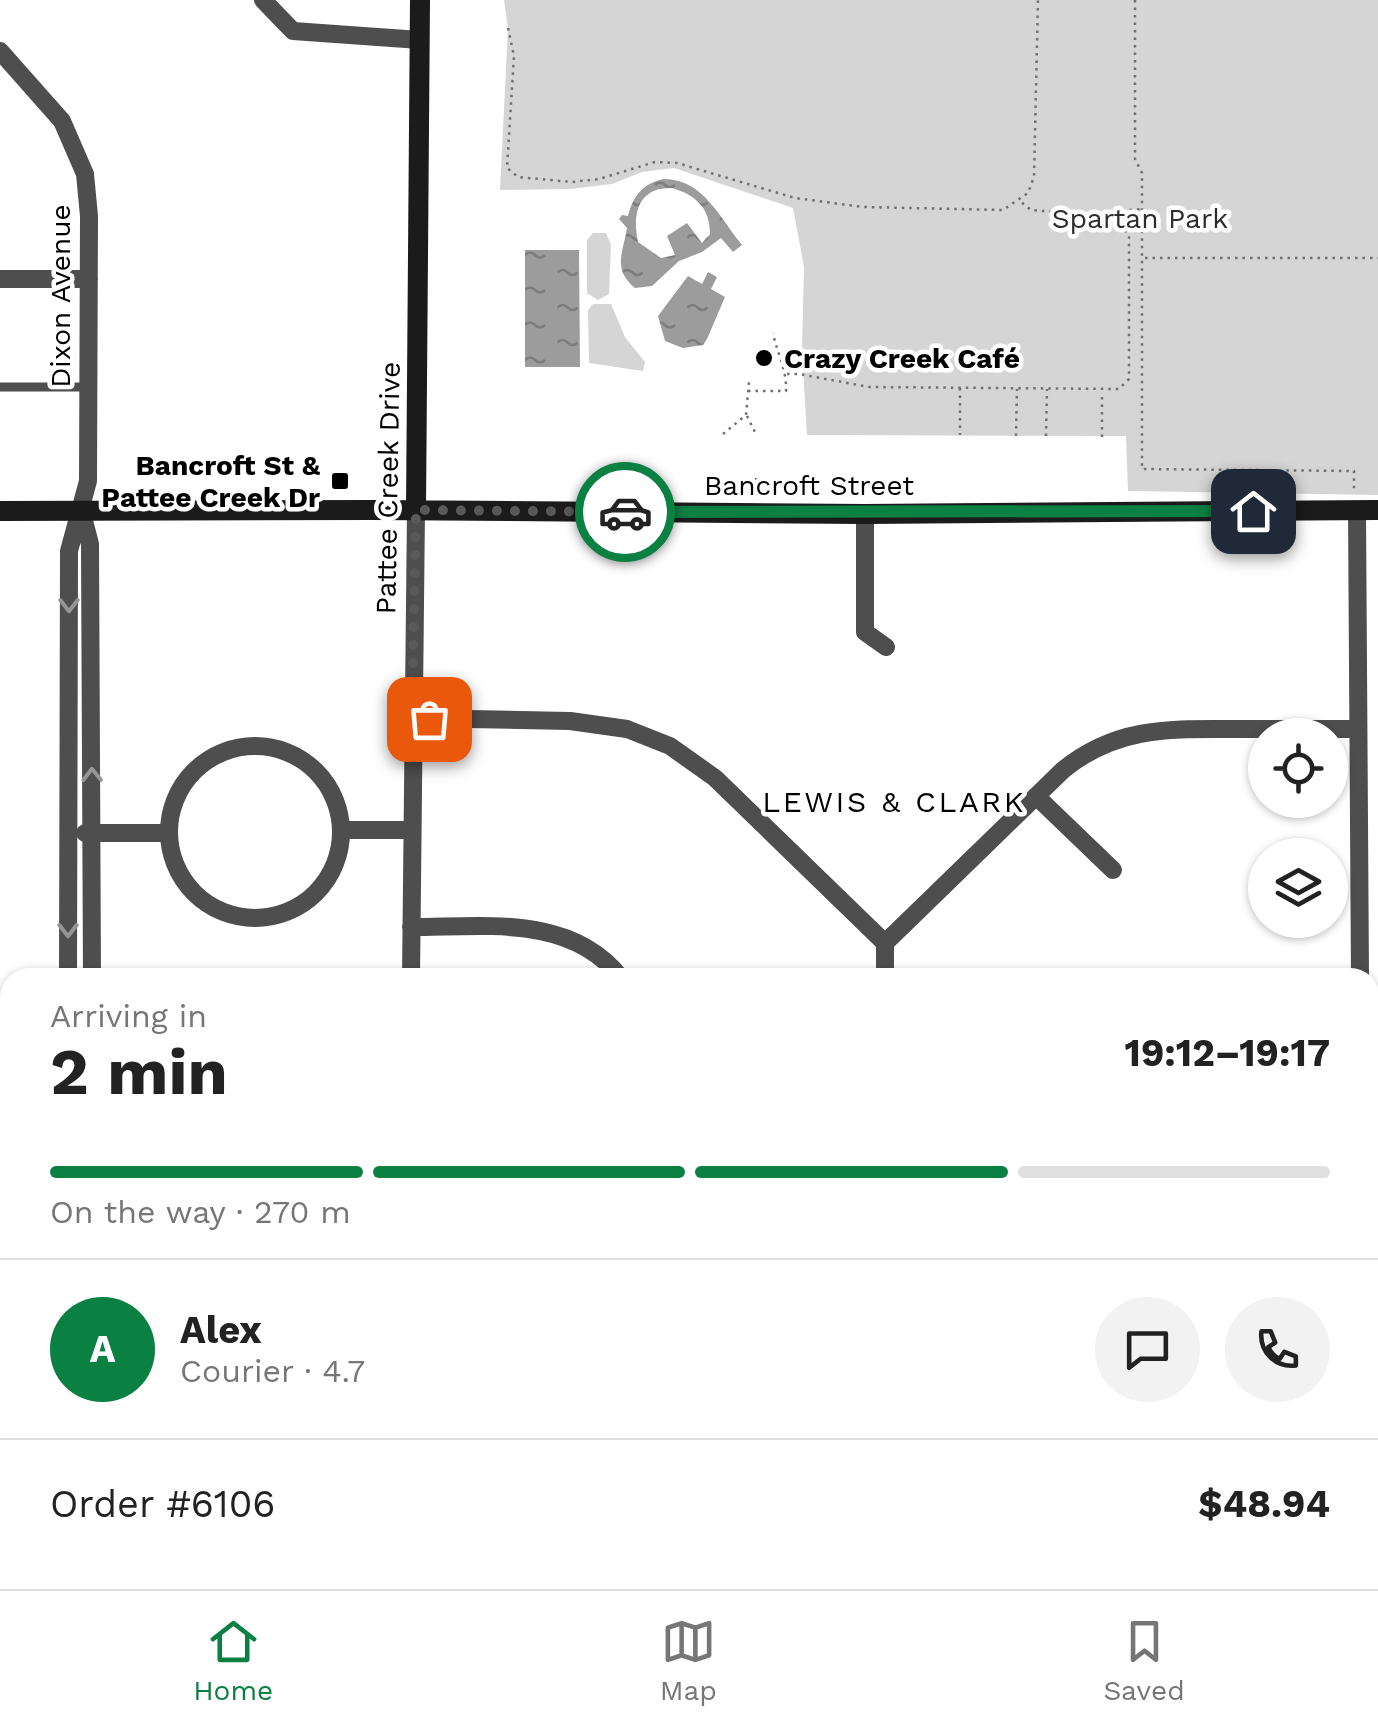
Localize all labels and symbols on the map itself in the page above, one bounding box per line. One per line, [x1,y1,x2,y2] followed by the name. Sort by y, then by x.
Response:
[1052,202,1228,235] park label: Spartan Park
[44,204,77,388] street label: Dixon Avenue
[784,342,1020,375] place label: Crazy Creek Café
[753,347,775,369] marker: Crazy Creek Café
[369,361,407,615] street label: Pattee Creek Drive
[101,449,320,514] place label: Bancroft St & Pattee Creek Dr
[575,462,675,562] courier
[704,469,914,502] street label: Bancroft Street
[1211,469,1296,554] pin
[329,470,351,492] marker: Bancroft St & Pattee Creek Dr
[58,598,80,613] one-way arrow
[387,677,472,762] pin
[81,767,103,782] one-way arrow
[762,784,1026,819] district label: LEWIS & CLARK
[57,922,79,938] one-way arrow

